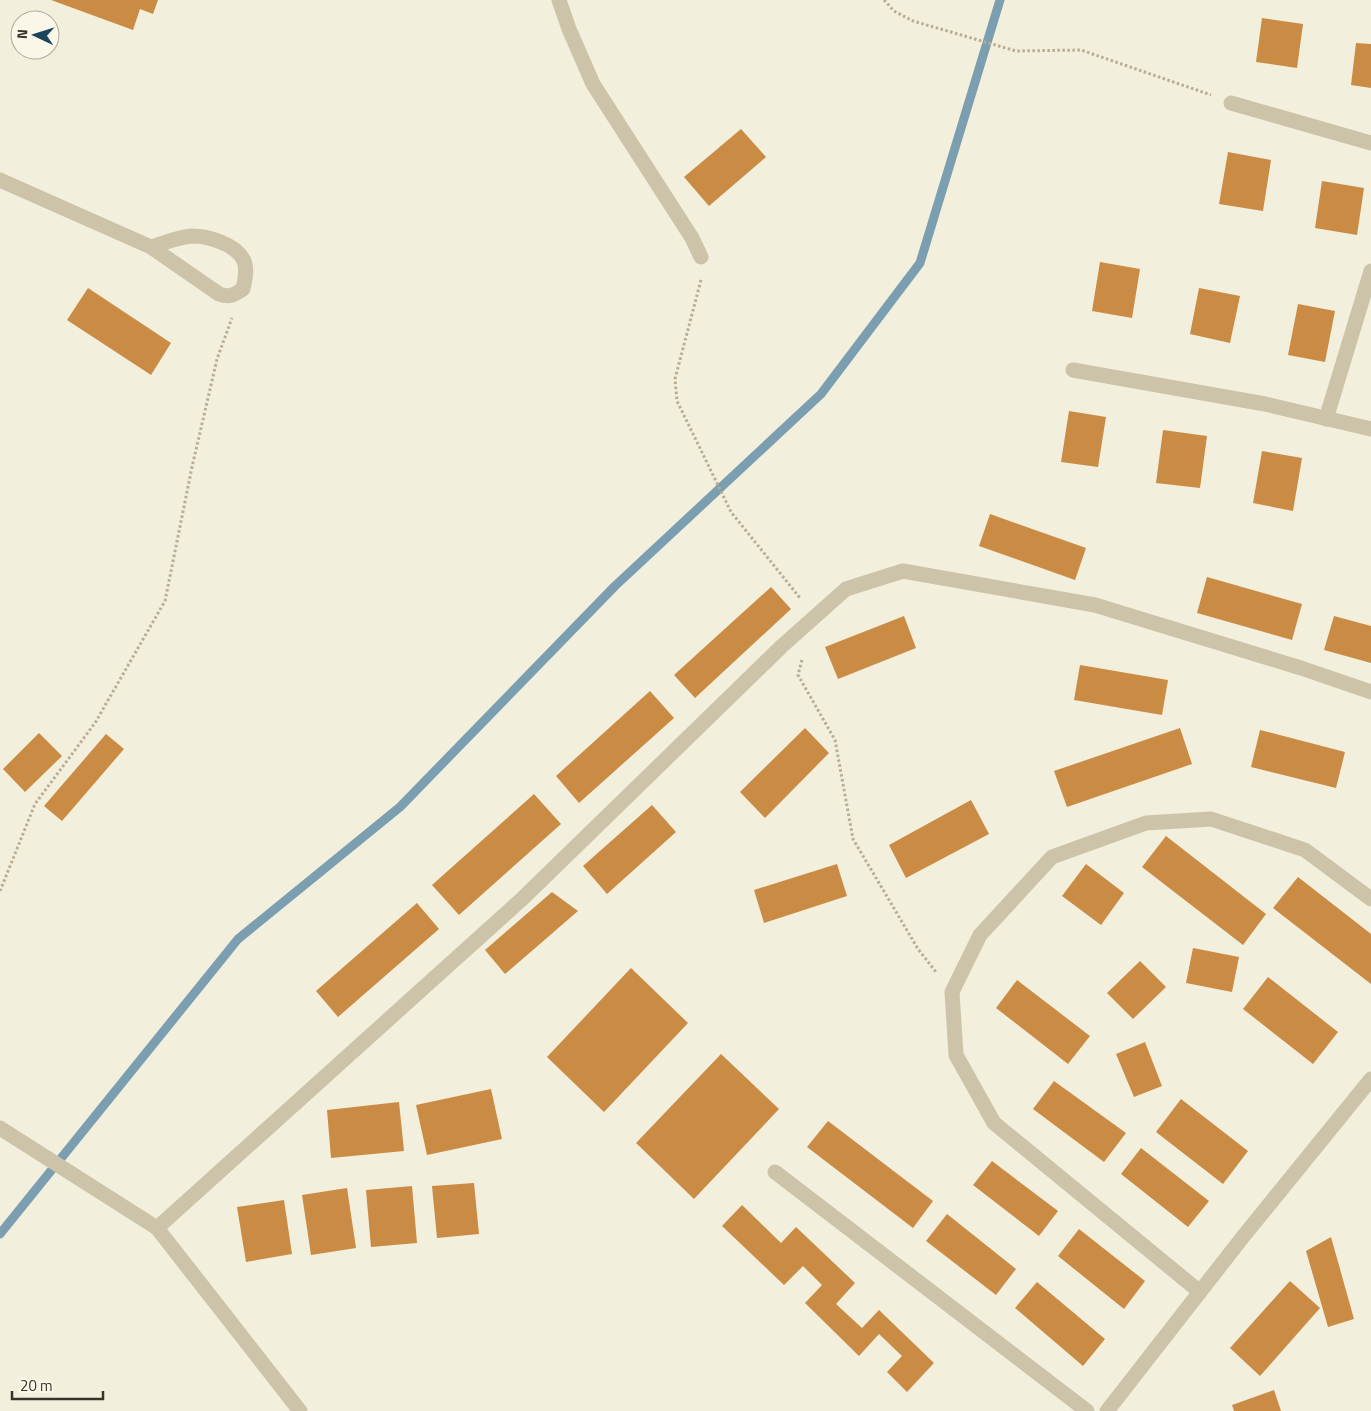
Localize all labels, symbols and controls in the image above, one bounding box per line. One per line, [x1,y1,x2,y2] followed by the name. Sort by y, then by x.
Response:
[10,10,60,60] north arrow
[11,28,32,40] text: N
[12,1368,104,1400] scale bar
[20,1374,53,1397] text: 20 m

